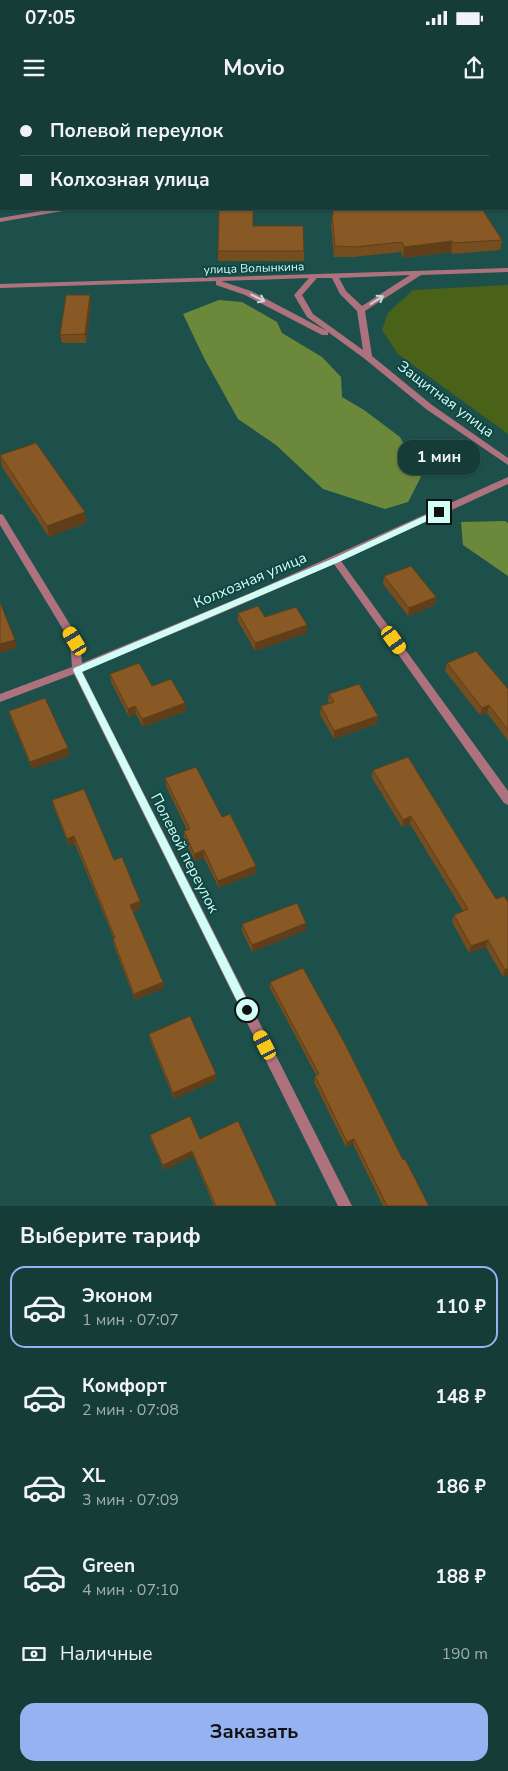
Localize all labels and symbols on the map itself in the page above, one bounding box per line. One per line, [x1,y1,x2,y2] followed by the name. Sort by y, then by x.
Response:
[203,258,305,278] street label: улица Волынкина
[251,293,266,303] one-way arrow
[369,295,383,305] one-way arrow
[394,356,498,442] street label: Защитная улица
[398,440,480,474] callout: 1 мин
[428,501,450,523] route end
[190,547,310,613] street label: Колхозная улица
[379,623,408,657] car
[60,624,89,658] car
[146,790,224,916] street label: Полевой переулок
[236,999,258,1021] route start
[251,1028,278,1062] car

